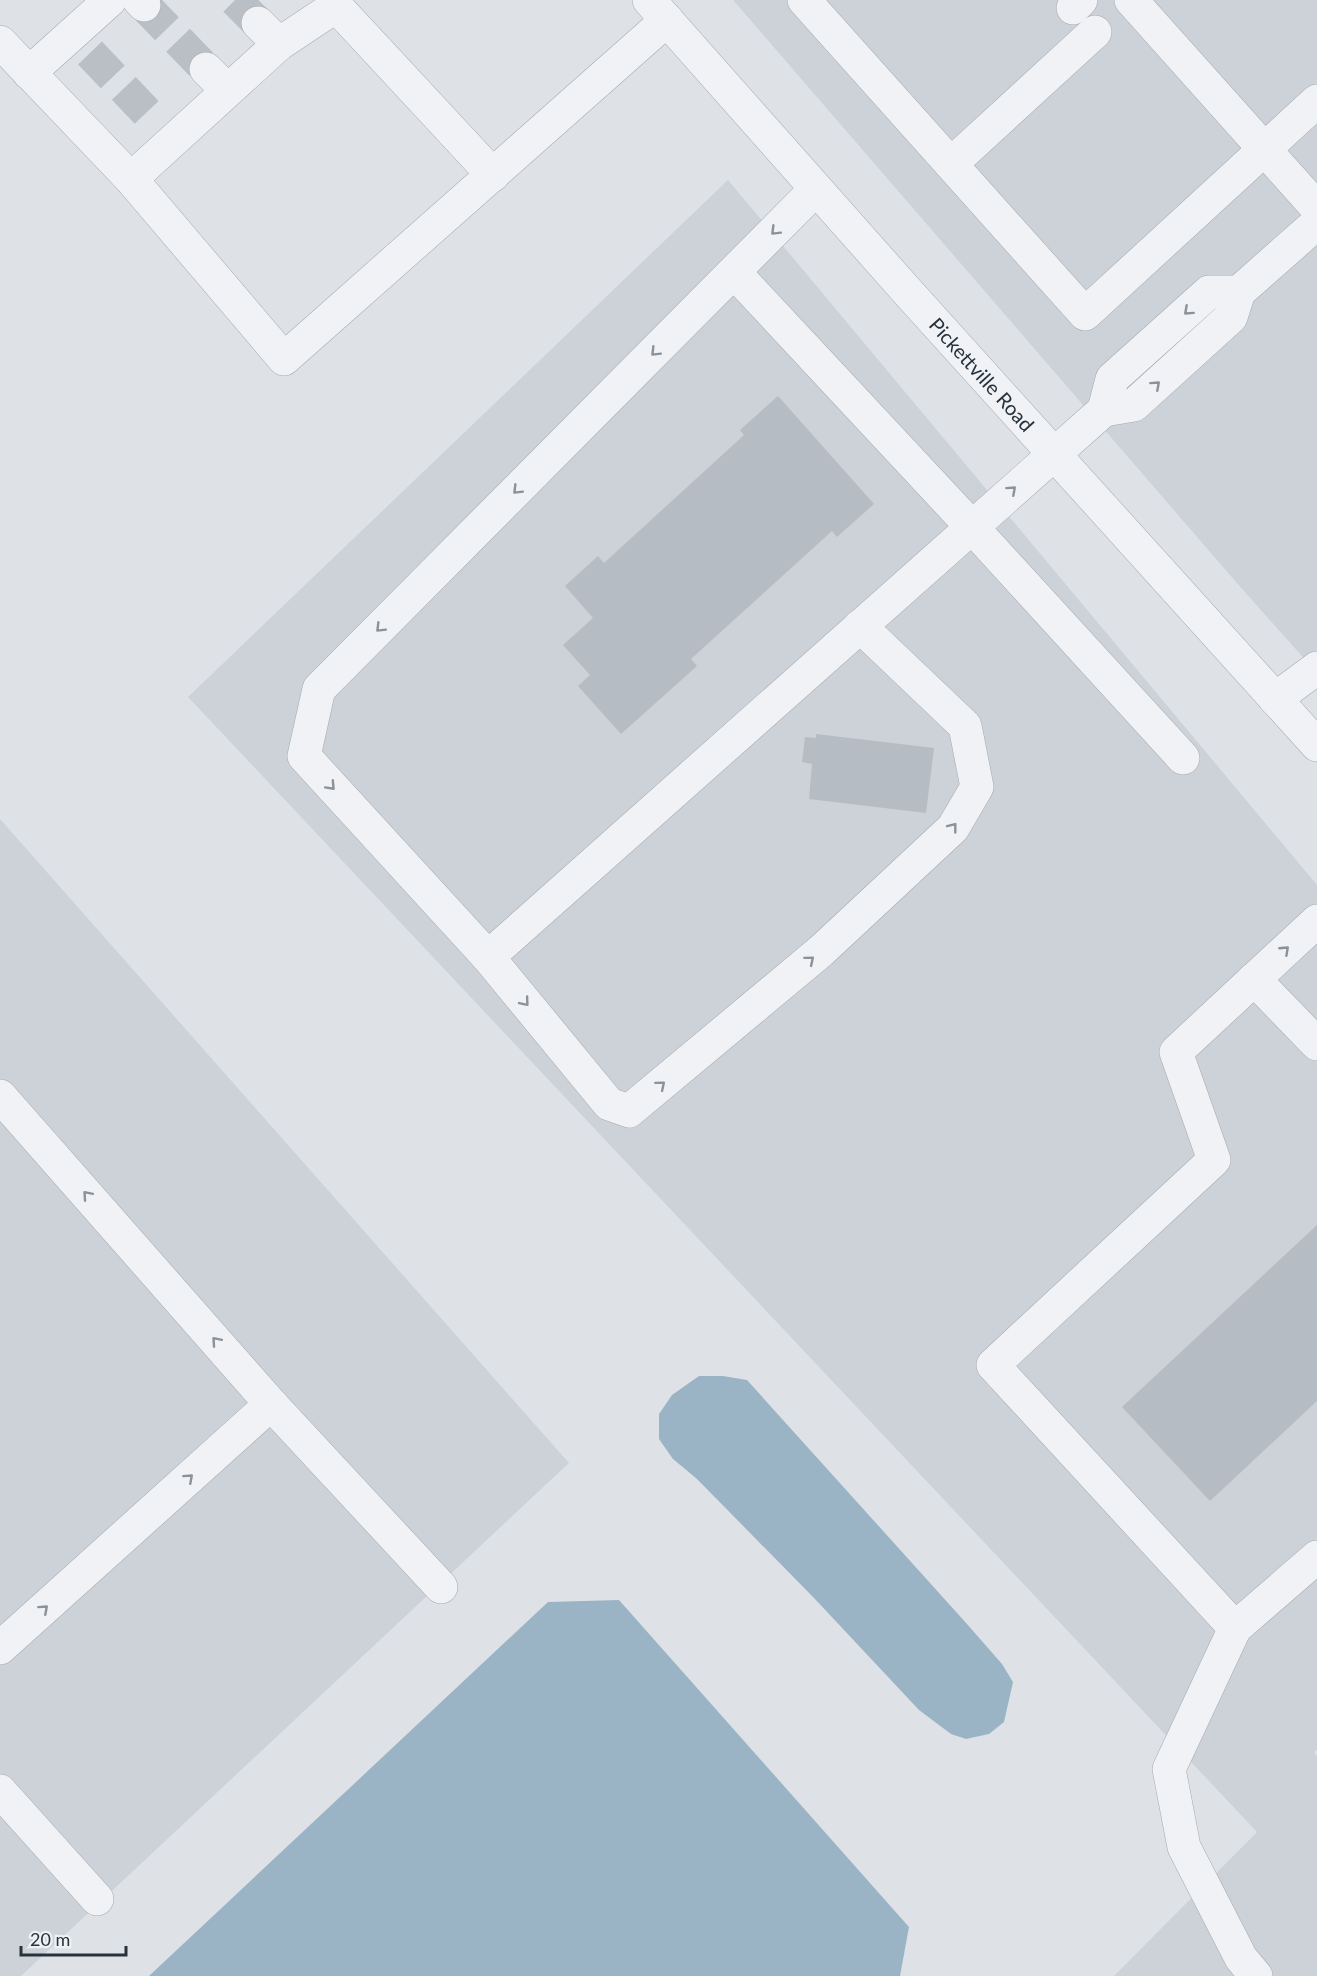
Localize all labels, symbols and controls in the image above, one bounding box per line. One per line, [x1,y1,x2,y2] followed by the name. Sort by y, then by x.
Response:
[772,223,783,234] one-way arrow
[1184,304,1195,315] one-way arrow
[925,312,1040,436] street label: Pickettville Road
[651,344,662,355] one-way arrow
[1150,381,1160,392] one-way arrow
[514,482,525,493] one-way arrow
[1006,486,1016,497] one-way arrow
[376,621,387,632] one-way arrow
[323,779,334,790] one-way arrow
[945,823,956,834] one-way arrow
[1279,946,1289,957] one-way arrow
[803,956,814,967] one-way arrow
[518,995,529,1006] one-way arrow
[654,1081,665,1092] one-way arrow
[83,1191,94,1201] one-way arrow
[212,1337,223,1348] one-way arrow
[182,1474,192,1485] one-way arrow
[37,1605,47,1616] one-way arrow
[21,1919,126,1957] scale bar
[30,1928,70,1950] text: 20 m

